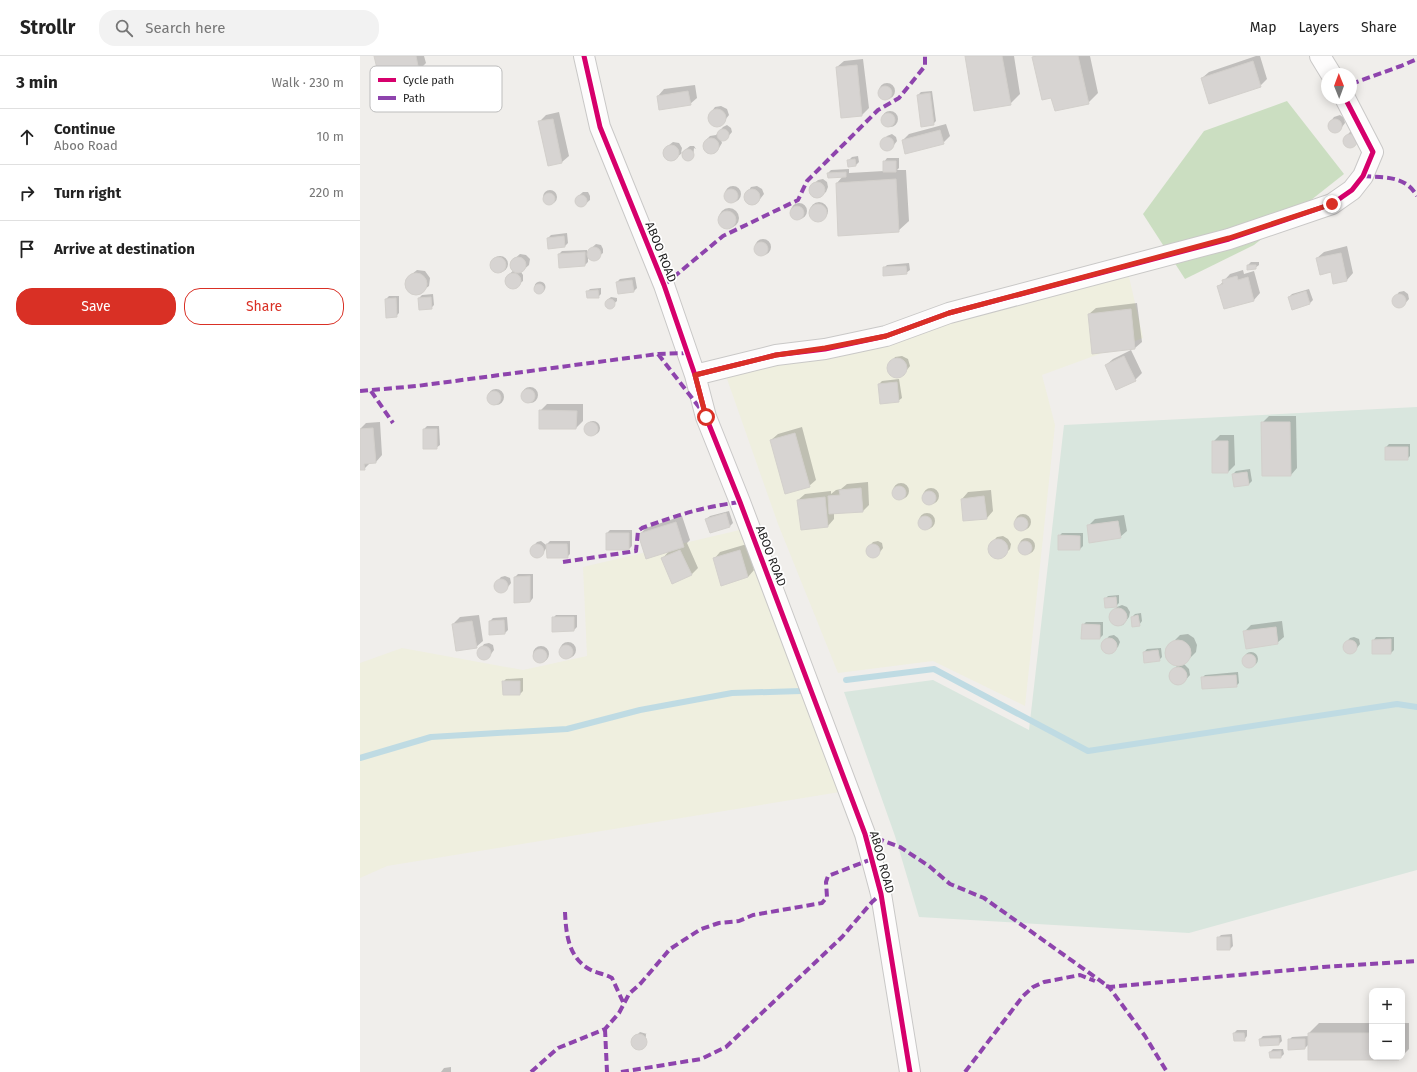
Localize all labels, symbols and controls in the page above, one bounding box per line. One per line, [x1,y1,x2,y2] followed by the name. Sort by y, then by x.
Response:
[99,10,379,46] search box
[20,16,75,39] text: Strollr
[113,17,135,39] icon: search
[145,19,225,37] text: Search here
[1250,19,1276,36] text: Map
[1298,19,1339,36] text: Layers
[1361,19,1397,36] text: Share
[370,66,502,112] legend
[1321,68,1357,104] north arrow
[16,72,58,93] text: 3 min
[403,74,454,87] text: Cycle path
[272,75,344,90] text: Walk · 230 m
[403,92,425,105] text: Path
[54,120,115,138] text: Continue
[16,126,38,148] icon: ahead
[317,129,344,144] text: 10 m
[54,138,118,153] text: Aboo Road
[16,182,38,204] icon: right
[54,184,121,202] text: Turn right
[309,185,344,200] text: 220 m
[1323,195,1341,213] route end
[643,220,680,284] street label: ABOO ROAD
[16,238,38,260] icon: arrive
[54,240,195,258] text: Arrive at destination
[16,288,176,325] button: Save
[184,288,344,325] button: Share
[697,408,715,426] route start
[753,524,789,589] street label: ABOO ROAD
[867,829,897,895] street label: ABOO ROAD
[1369,988,1405,1060] map controls
[1369,988,1405,1024] button: +
[1369,1024,1405,1060] button: −

